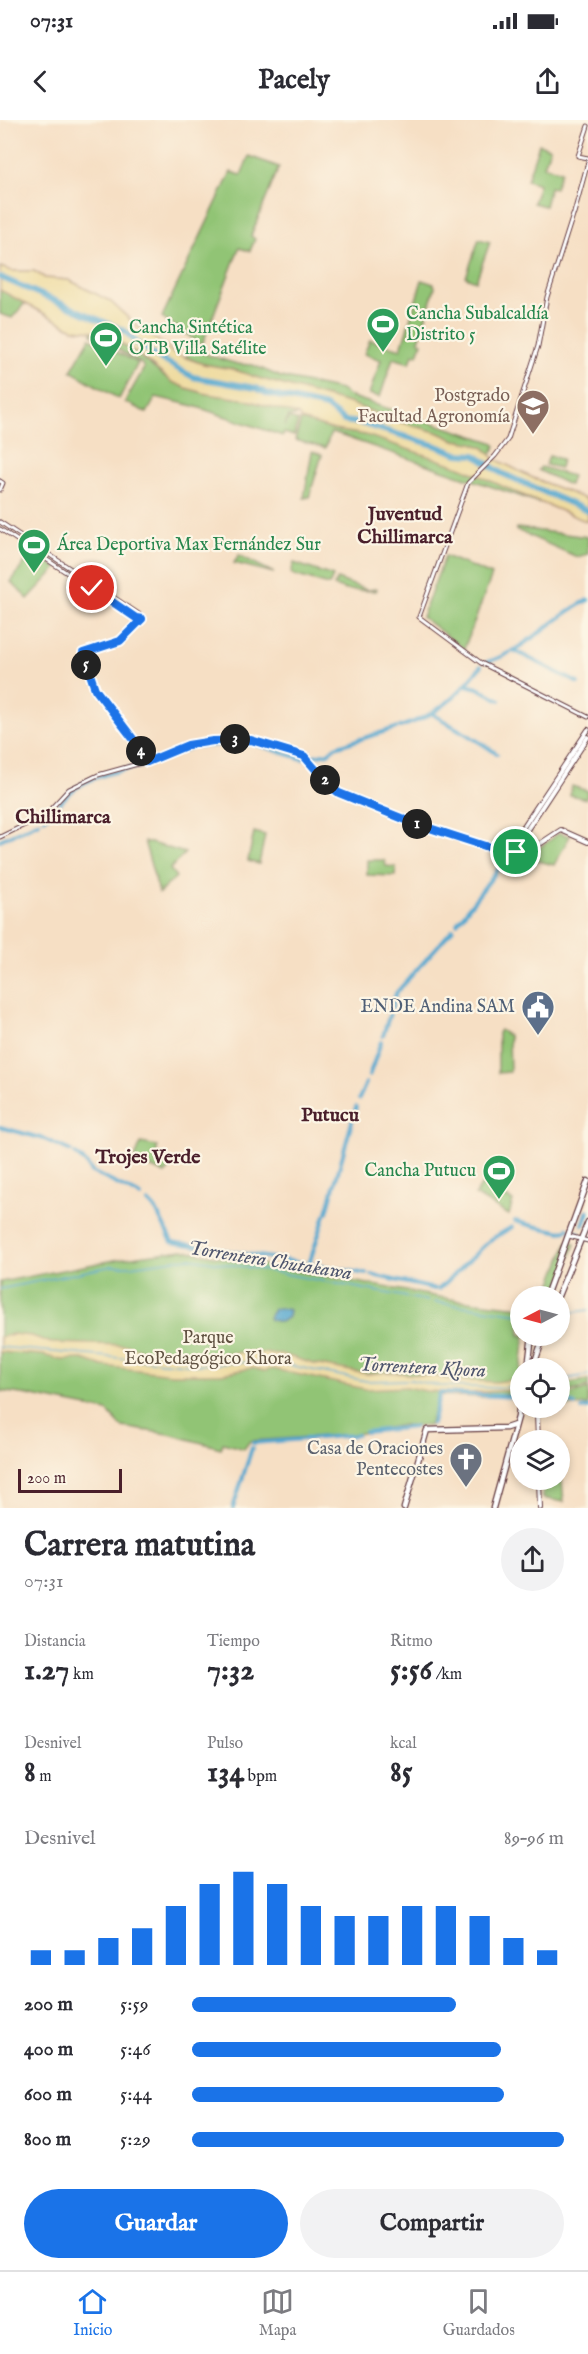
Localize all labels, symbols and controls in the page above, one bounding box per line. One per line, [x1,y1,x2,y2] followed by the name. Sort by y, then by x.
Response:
[30,7,73,35] text: 07:31
[258,64,330,98] text: Pacely
[24,65,57,98] icon: back
[531,65,564,98] icon: share
[406,303,549,347] place label: Cancha Subalcaldía Distrito 5
[365,306,401,353] sports icon: Cancha Subalcaldía Distrito 5
[129,317,267,361] place label: Cancha Sintética OTB Villa Satélite
[88,320,124,367] sports icon: Cancha Sintética OTB Villa Satélite
[358,385,510,429] place label: Postgrado Facultad Agronomía
[515,388,551,435] school or university icon: Postgrado Facultad Agronomía
[357,502,453,550] district label: Juventud Chillimarca
[16,527,52,574] sports icon: Área Deportiva Max Fernández Sur
[56,532,321,557] place label: Área Deportiva Max Fernández Sur
[66,562,117,613] pin
[75,571,108,604] icon: check
[71,650,101,680] pin: 5
[83,655,89,675] text: 5
[220,724,250,754] pin: 3
[232,729,238,749] text: 3
[126,736,156,766] pin: 4
[137,741,145,761] text: 4
[310,765,340,795] pin: 2
[321,770,329,790] text: 2
[15,805,111,830] district label: Chillimarca
[402,809,432,839] pin: 1
[414,814,420,834] text: 1
[490,826,541,877] pin
[499,835,532,868] icon: arrive
[520,989,556,1036] public building icon: ENDE Andina SAM
[361,996,515,1019] place label: ENDE Andina SAM
[301,1103,360,1128] district label: Putucu
[95,1145,201,1170] district label: Trojes Verde
[481,1153,517,1200] sports icon: Cancha Putucu
[364,1160,476,1183] place label: Cancha Putucu
[186,1236,354,1286] water label: Torrentera Chutakawa
[510,1286,570,1346] north arrow
[510,1286,570,1490] map controls
[124,1327,292,1371] park label: Parque EcoPedagógico Khora
[358,1352,487,1384] water label: Torrentera Khora
[510,1358,570,1418] button: locate
[510,1430,570,1490] button: layers
[307,1438,443,1482] place label: Casa de Oraciones Pentecostes
[448,1441,484,1488] church icon: Casa de Oraciones Pentecostes
[18,1466,122,1494] scale bar
[27,1469,66,1489] text: 200 m
[24,1525,255,1567] text: Carrera matutina
[501,1528,564,1591] button: share
[24,1569,63,1594] text: 07:31
[24,1632,86,1652] text: Distancia
[207,1632,260,1652] text: Tiempo
[390,1632,433,1652] text: Ritmo
[24,1652,69,1690] text: 1.27
[207,1652,254,1690] text: 7:32
[390,1652,432,1690] text: 5:56
[69,1665,94,1685] text: km
[432,1665,462,1685] text: /km
[24,1734,81,1754] text: Desnivel
[207,1734,243,1754] text: Pulso
[390,1734,417,1754] text: kcal
[24,1754,36,1792] text: 8
[207,1754,244,1792] text: 134
[390,1754,413,1792] text: 85
[36,1767,52,1787] text: m
[244,1767,277,1787] text: bpm
[24,1826,96,1851] text: Desnivel
[504,1826,564,1851] text: 89–96 m
[24,1992,73,2017] text: 200 m
[120,1992,149,2017] text: 5:59
[24,2037,73,2062] text: 400 m
[120,2037,151,2062] text: 5:46
[24,2082,72,2107] text: 600 m
[120,2082,152,2107] text: 5:44
[24,2127,71,2152] text: 800 m
[120,2127,151,2152] text: 5:29
[24,2189,288,2258] button: Guardar
[300,2189,564,2258] button: Compartir
[73,2285,112,2341] tab: Inicio
[259,2285,296,2341] tab: Mapa
[443,2285,515,2341] tab: Guardados

